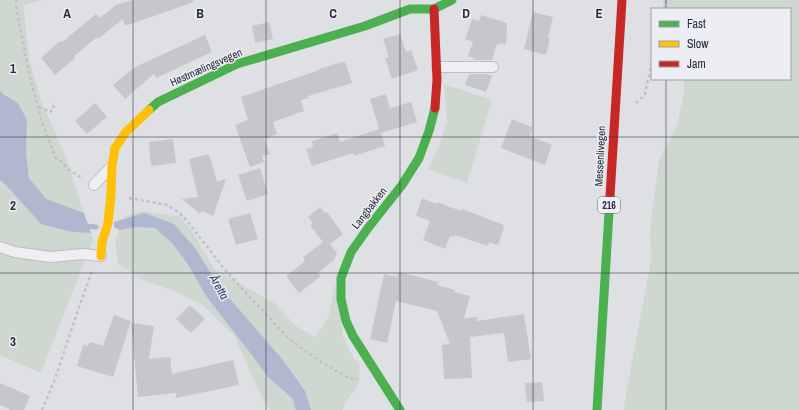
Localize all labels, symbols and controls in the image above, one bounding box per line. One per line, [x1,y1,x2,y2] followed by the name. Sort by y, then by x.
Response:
[63,5,71,22] text: A
[196,5,204,22] text: B
[329,5,337,22] text: C
[462,5,470,22] text: D
[595,5,603,22] text: E
[651,8,791,80] legend
[687,16,706,32] text: Fast
[687,36,709,52] text: Slow
[168,45,244,89] street label: Høstmælingsvegen
[687,56,706,72] text: Jam
[10,60,16,77] text: 1
[591,125,609,187] street label: Messenlivegen
[348,184,390,232] street label: Langbakken
[10,197,16,214] text: 2
[598,197,620,213] road number: 216
[205,271,233,303] water label: Åretta
[10,333,16,350] text: 3

